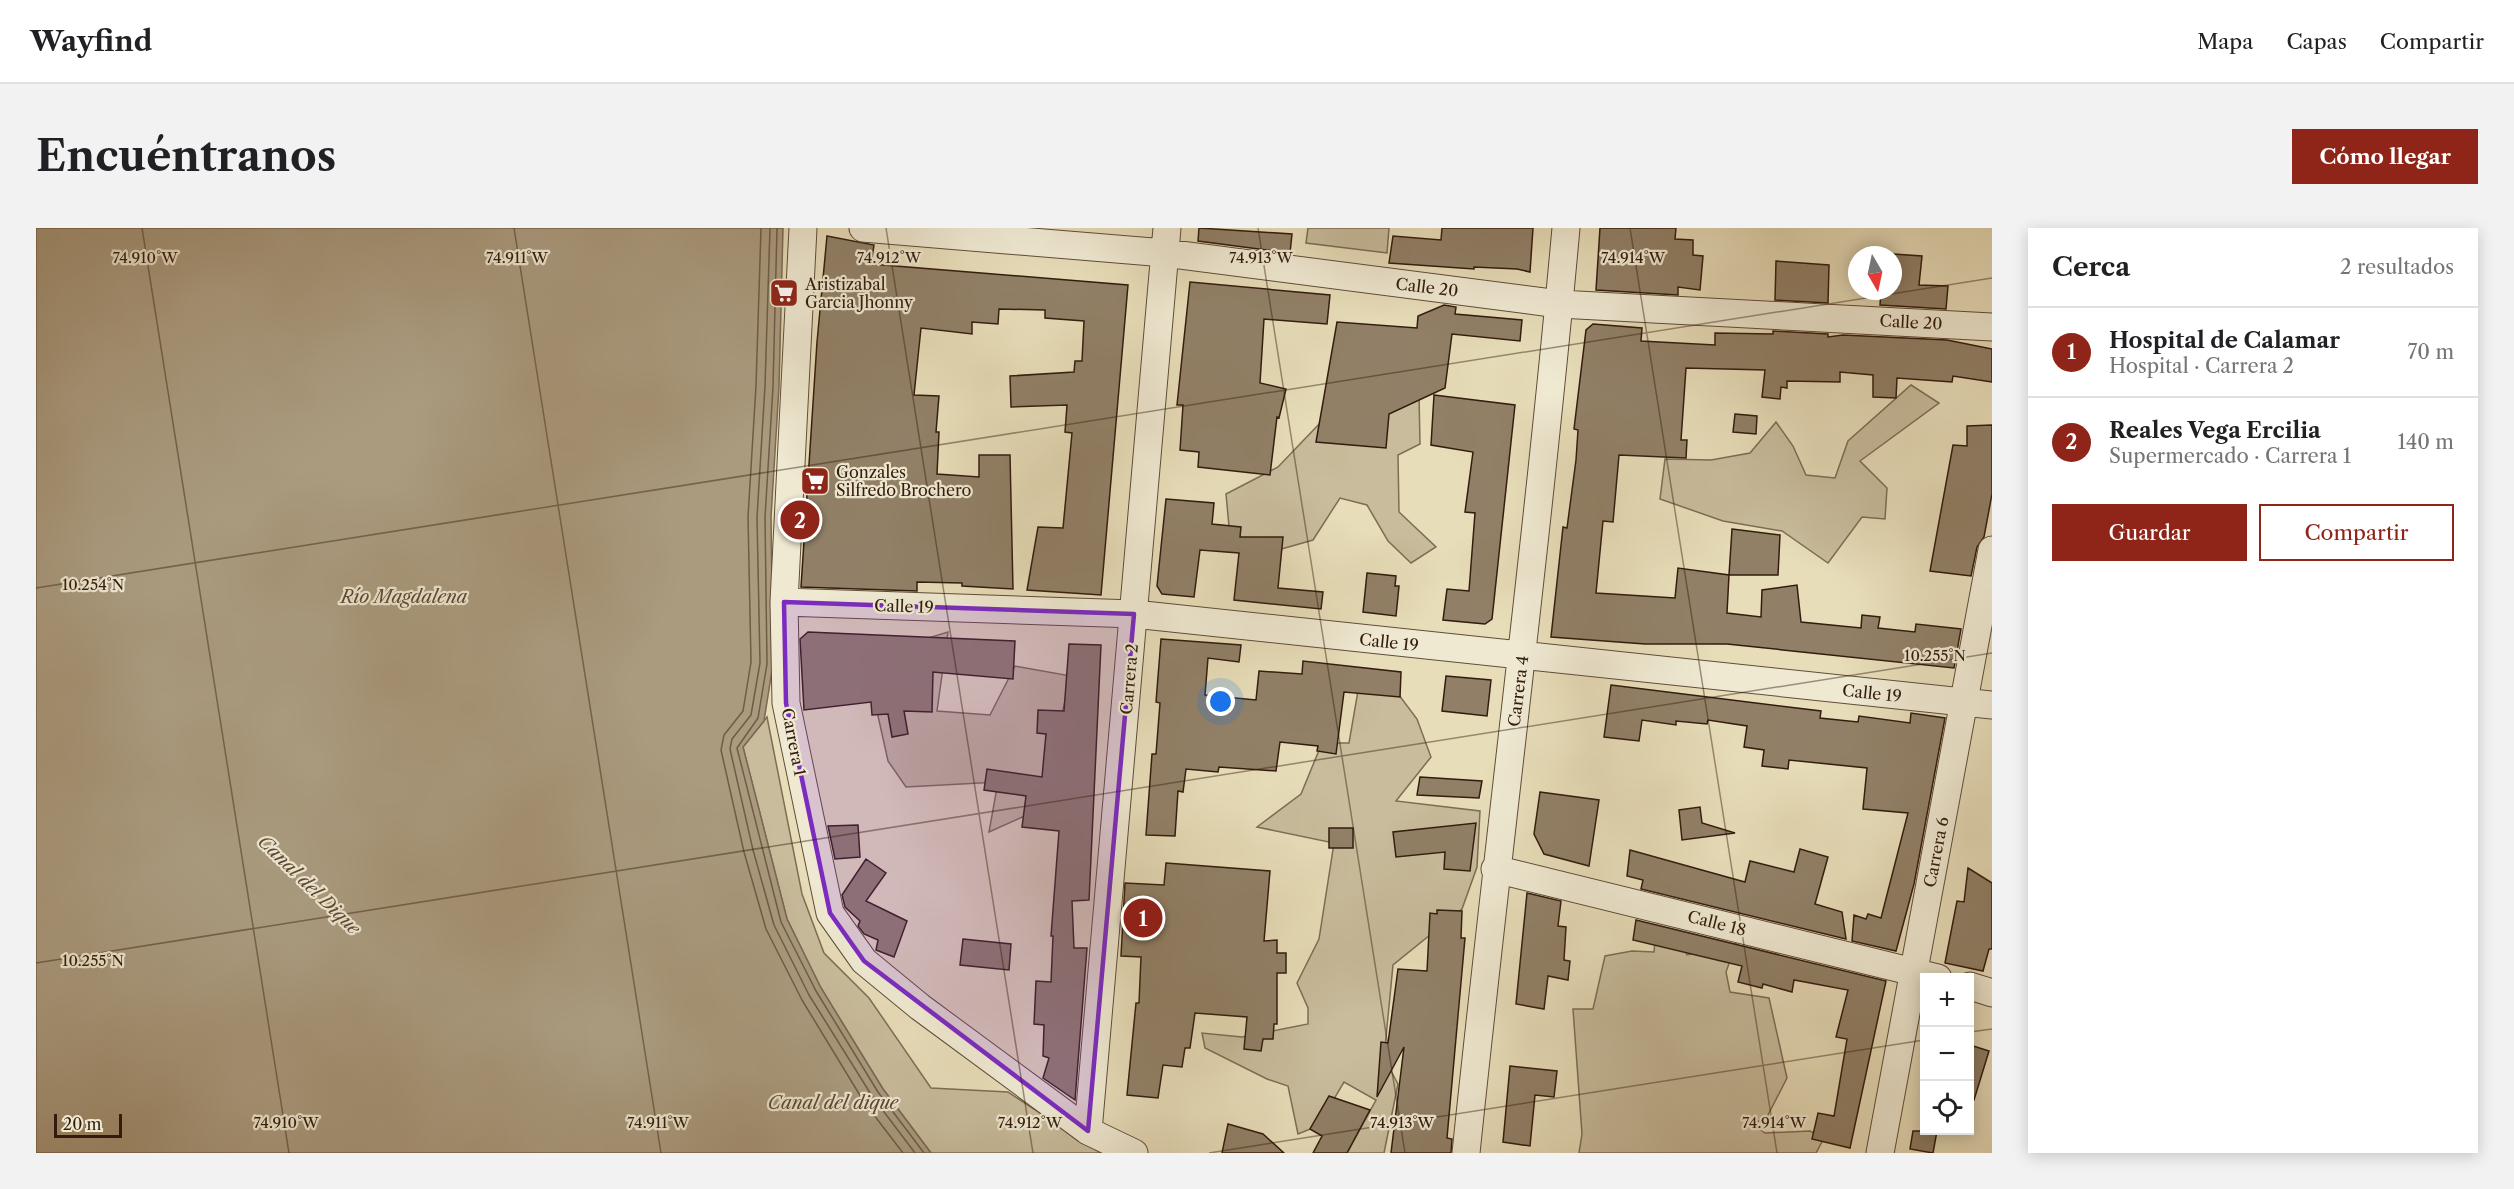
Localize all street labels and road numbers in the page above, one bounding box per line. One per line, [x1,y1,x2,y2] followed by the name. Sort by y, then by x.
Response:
[1395,273,1459,301] street label: Calle 20
[1879,310,1943,334] street label: Calle 20
[874,595,934,617] street label: Calle 19
[1358,629,1420,655] street label: Calle 19
[1116,643,1142,715] street label: Carrera 2
[1504,654,1532,728] street label: Carrera 4
[1841,680,1903,706] street label: Calle 19
[778,706,810,778] street label: Carrera 1
[1919,815,1953,889] street label: Carrera 6
[1686,906,1748,940] street label: Calle 18

